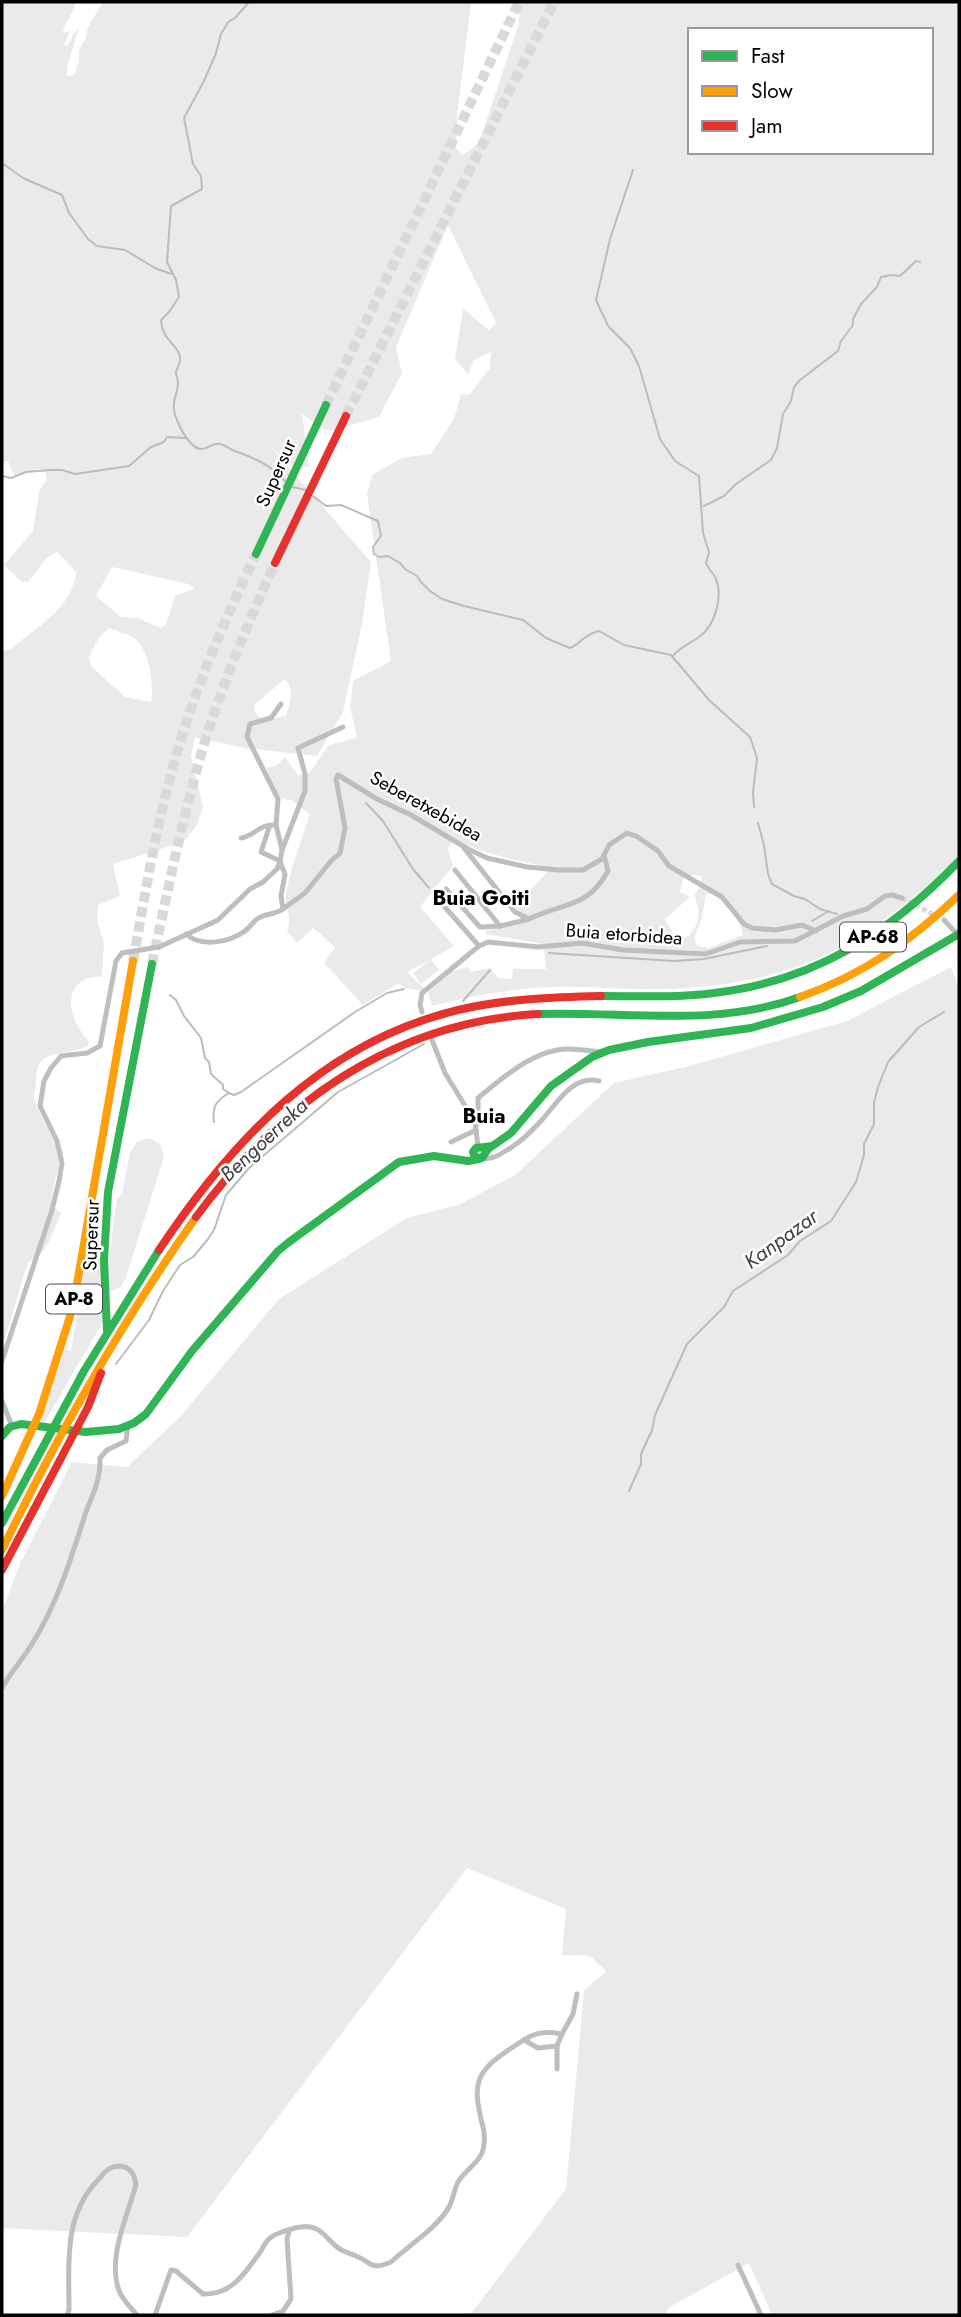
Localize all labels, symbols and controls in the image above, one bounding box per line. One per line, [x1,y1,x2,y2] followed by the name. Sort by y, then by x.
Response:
[688,28,933,154] legend
[751,41,784,71] text: Fast
[751,76,793,106] text: Slow
[748,111,783,141] text: Jam
[249,434,303,511] street label: Supersur
[365,764,487,848] street label: Seberetxebidea
[432,883,530,913] district label: Buia Goiti
[565,916,683,952] street label: Buia etorbidea
[840,922,906,952] road number: AP-68
[213,1091,315,1189] water label: Bengoerreka
[462,1101,506,1131] district label: Buia
[76,1198,106,1271] street label: Supersur
[738,1201,825,1276] water label: Kanpazar
[46,1284,102,1314] road number: AP-8

